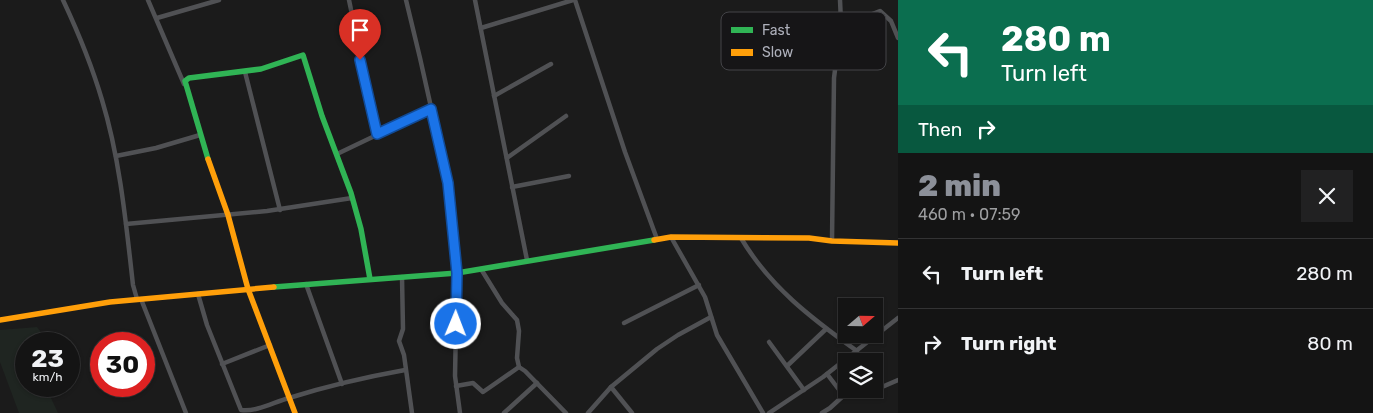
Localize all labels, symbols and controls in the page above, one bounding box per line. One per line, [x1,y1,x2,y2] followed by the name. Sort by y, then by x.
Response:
[339,9,381,60] pin
[721,12,886,70] legend
[346,16,374,44] icon: arrive
[1001,18,1111,60] text: 280 m
[918,20,983,85] icon: left
[762,22,791,39] text: Fast
[762,44,793,61] text: Slow
[1001,60,1087,87] text: Turn left
[972,115,1000,143] icon: right
[918,118,962,141] text: Then
[918,168,1001,204] text: 2 min
[1301,170,1353,222] button: close
[918,205,1020,224] text: 460 m · 07:59
[918,260,946,288] icon: left
[961,262,1043,285] text: Turn left
[1296,262,1353,285] text: 280 m
[429,297,481,349] position arrow
[838,298,882,342] north arrow
[838,298,883,398] map controls
[918,330,946,358] icon: right
[90,332,155,397] speed limit sign: 30
[961,332,1056,355] text: Turn right
[1307,332,1353,355] text: 80 m
[31,344,64,373] text: 23
[838,353,883,398] button: layers
[33,370,62,384] text: km/h

